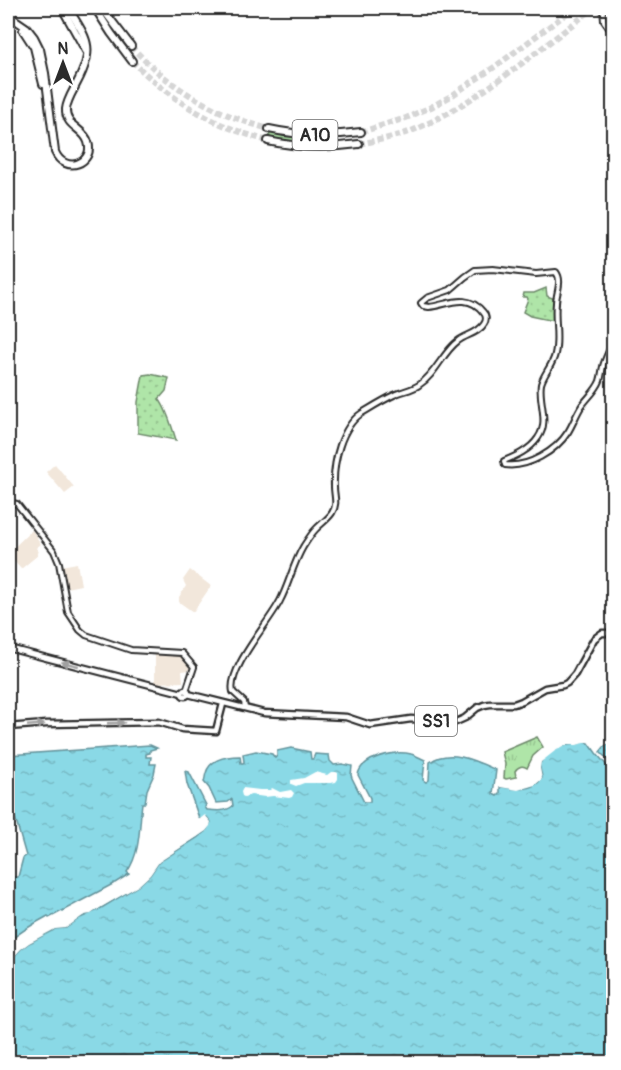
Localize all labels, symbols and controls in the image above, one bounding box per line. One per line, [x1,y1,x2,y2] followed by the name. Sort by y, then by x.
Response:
[33,33,93,93] north arrow
[58,39,69,59] text: N
[292,120,338,150] road number: A10
[61,659,79,668] one-way arrow
[415,706,457,736] road number: SS1
[106,718,125,728] one-way arrow
[26,720,45,730] one-way arrow

